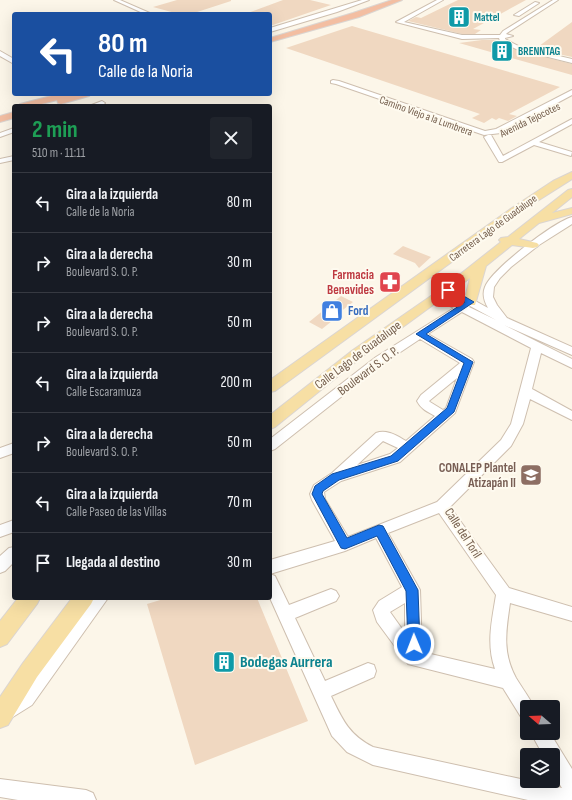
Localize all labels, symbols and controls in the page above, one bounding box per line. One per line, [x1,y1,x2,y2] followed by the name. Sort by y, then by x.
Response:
[446,4,472,30] building icon: Mattel
[474,11,500,24] place label: Mattel
[98,27,147,60] text: 80 m
[32,28,84,80] icon: left
[489,38,515,64] building icon: BRENNTAG
[518,45,561,58] place label: BRENNTAG
[98,61,193,82] text: Calle de la Noria
[378,93,474,139] street label: Camino Viejo a la Lumbrera
[497,100,562,141] street label: Avenida Tejocotes
[32,115,78,144] text: 2 min
[210,117,252,159] button: close
[32,145,85,161] text: 510 m · 11:11
[66,185,158,204] text: Gira a la izquierda
[32,192,54,214] icon: left
[447,192,539,264] street label: Carretera Lago de Guadalupe
[227,193,252,212] text: 80 m
[66,204,135,220] text: Calle de la Noria
[66,245,153,264] text: Gira a la derecha
[32,252,54,274] icon: right
[227,253,252,272] text: 30 m
[66,264,138,280] text: Boulevard S. O. P.
[327,267,374,298] place label: Farmacia Benavides
[377,269,403,295] pharmacy icon: Farmacia Benavides
[431,273,465,307] pin
[437,279,459,301] icon: arrive
[319,298,345,324] shop icon: Ford
[348,303,369,319] place label: Ford
[66,305,153,324] text: Gira a la derecha
[32,312,54,334] icon: right
[227,313,252,332] text: 50 m
[312,317,404,393] street label: Calle Lago de Guadalupe
[66,324,138,340] text: Boulevard S. O. P.
[334,343,402,399] street label: Boulevard S. O. P.
[66,365,158,384] text: Gira a la izquierda
[32,372,54,394] icon: left
[220,373,252,392] text: 200 m
[66,384,141,400] text: Calle Escaramuza
[66,425,153,444] text: Gira a la derecha
[32,432,54,454] icon: right
[227,433,252,452] text: 50 m
[66,444,138,460] text: Boulevard S. O. P.
[439,460,516,491] place label: CONALEP Plantel Atizapán II
[518,462,544,488] school or university icon: CONALEP Plantel Atizapán II
[66,485,158,504] text: Gira a la izquierda
[32,492,54,514] icon: left
[227,493,252,512] text: 70 m
[66,504,167,520] text: Calle Paseo de las Villas
[441,505,485,561] street label: Calle del Toril
[32,552,54,574] icon: arrive
[66,553,160,572] text: Llegada al destino
[227,553,252,572] text: 30 m
[393,623,435,665] position arrow
[211,649,237,675] building icon: Bodegas Aurrera
[240,653,333,672] place label: Bodegas Aurrera
[520,700,560,740] north arrow
[520,700,560,788] map controls
[520,748,560,788] button: layers

